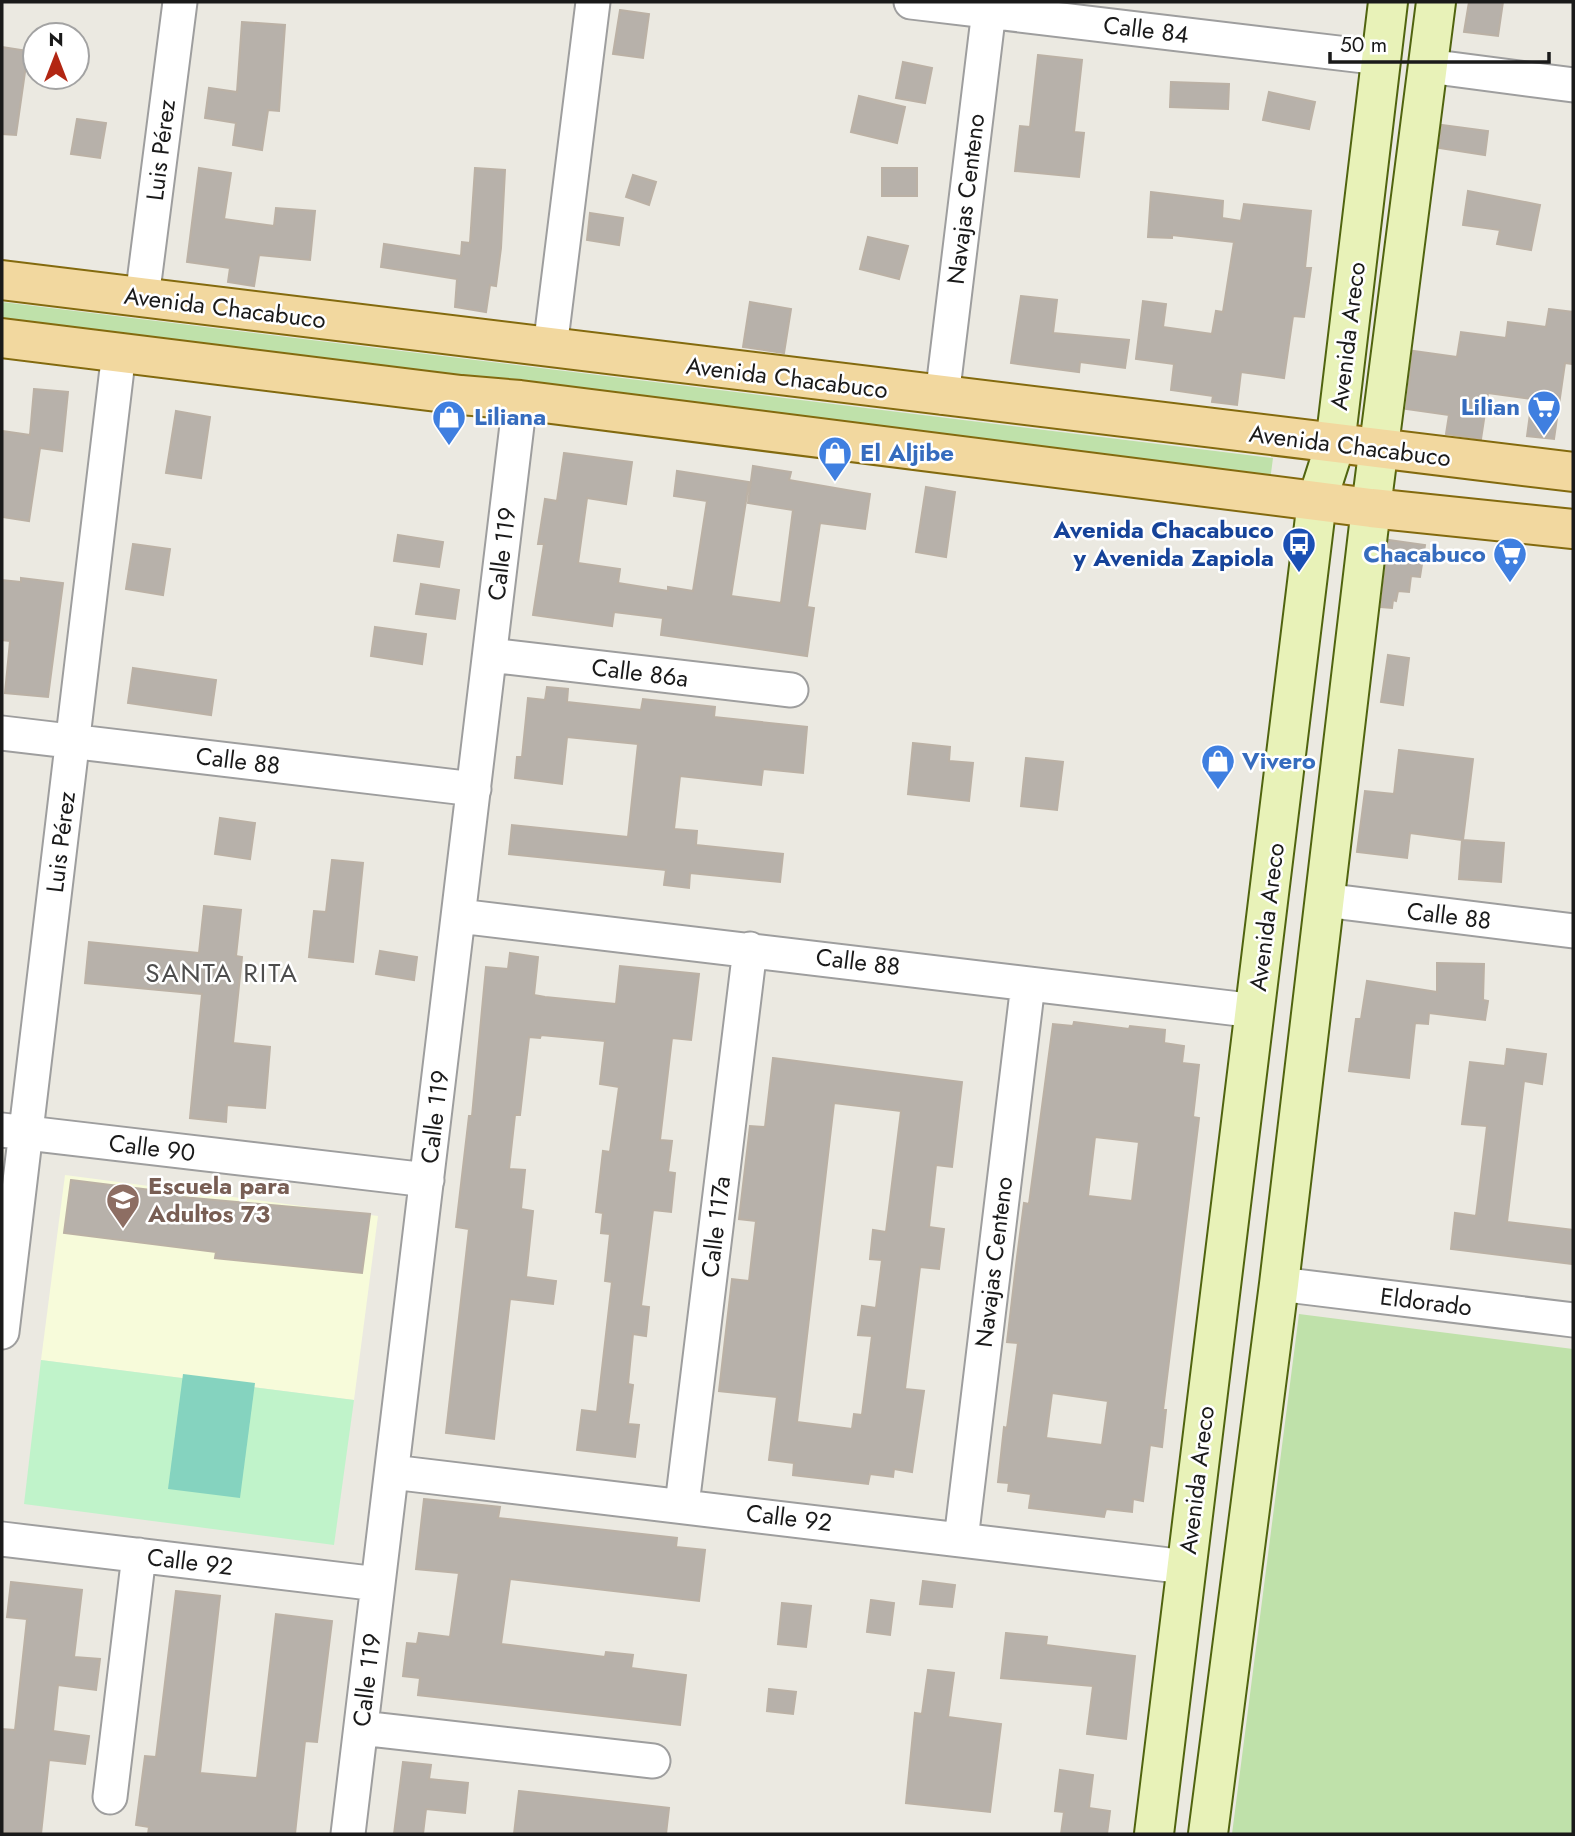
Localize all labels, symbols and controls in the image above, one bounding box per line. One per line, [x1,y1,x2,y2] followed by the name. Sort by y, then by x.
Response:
[1101,7,1191,52] street label: Calle 84
[21,21,91,91] north arrow
[1330,21,1549,65] scale bar
[48,26,64,53] text: N
[1340,30,1387,60] text: 50 m
[137,97,184,203] street label: Luis Pérez
[938,112,993,286] street label: Navajas Centeno
[1321,260,1374,412] street label: Avenida Areco
[122,278,328,337] street label: Avenida Chacabuco
[684,348,890,407] street label: Avenida Chacabuco
[1525,388,1563,437] supermarket icon: Lilian
[1461,389,1520,424] place label: Lilian
[430,398,468,447] shop icon: Liliana
[474,399,546,434] place label: Liliana
[1247,416,1453,475] street label: Avenida Chacabuco
[816,434,854,483] shop icon: El Aljibe
[860,435,954,470] place label: El Aljibe
[478,505,525,603] street label: Calle 119
[1052,512,1274,575] place label: Avenida Chacabuco y Avenida Zapiola
[1280,525,1318,574] bus stop icon: Avenida Chacabuco y Avenida Zapiola
[1491,535,1529,584] supermarket icon: Chacabuco
[1363,536,1486,571] place label: Chacabuco
[590,649,690,696] street label: Calle 86a
[194,738,282,783] street label: Calle 88
[1199,742,1237,791] shop icon: Vivero
[1241,743,1316,778] place label: Vivero
[37,789,84,895] street label: Luis Pérez
[1240,841,1293,993] street label: Avenida Areco
[1405,893,1493,938] street label: Calle 88
[814,939,902,984] street label: Calle 88
[145,954,299,992] district label: SANTA RITA
[411,1068,458,1166] street label: Calle 119
[107,1125,197,1170] street label: Calle 90
[147,1168,290,1231] place label: Escuela para Adultos 73
[692,1174,739,1280] street label: Calle 117a
[966,1175,1021,1349] street label: Navajas Centeno
[104,1181,142,1230] school or university icon: Escuela para Adultos 73
[1378,1279,1474,1324] street label: Eldorado
[1170,1404,1223,1556] street label: Avenida Areco
[744,1495,834,1540] street label: Calle 92
[145,1539,235,1584] street label: Calle 92
[343,1631,390,1729] street label: Calle 119

